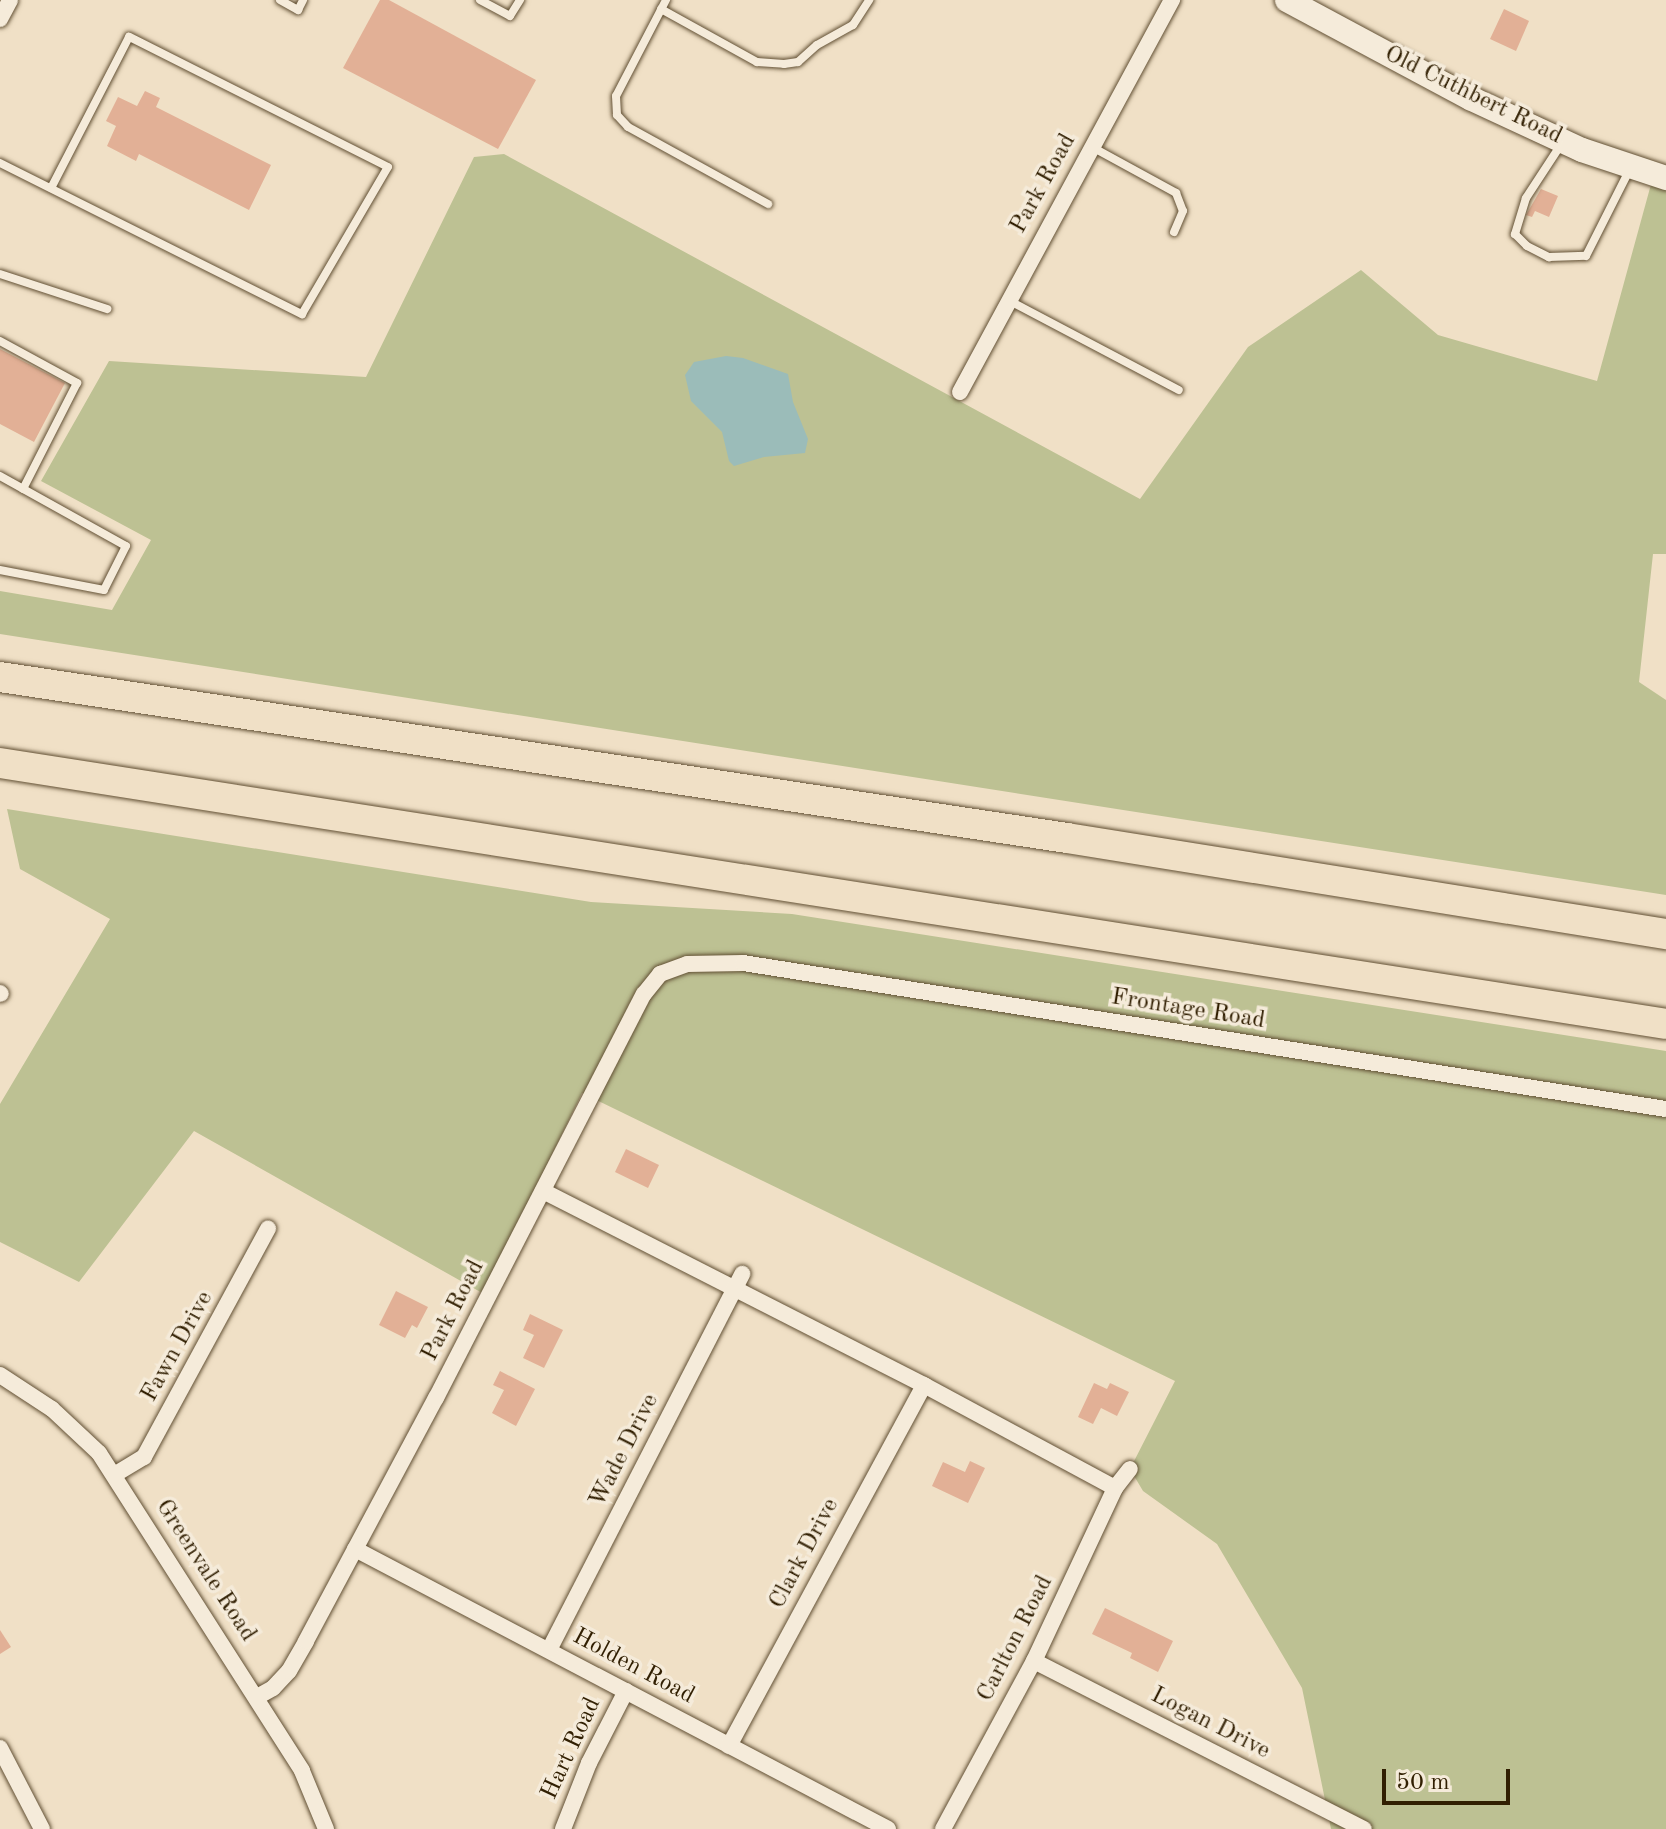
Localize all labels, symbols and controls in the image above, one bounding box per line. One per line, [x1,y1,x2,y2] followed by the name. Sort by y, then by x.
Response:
[1379,40,1567,152] street label: Old Cuthbert Road
[1005,129,1083,239] street label: Park Road
[1109,984,1267,1036] street label: Frontage Road
[416,1256,492,1366] street label: Park Road
[136,1287,220,1407] street label: Fawn Drive
[584,1389,666,1513] street label: Wade Drive
[764,1494,846,1614] street label: Clark Drive
[148,1495,262,1647] street label: Greenvale Road
[972,1571,1060,1707] street label: Carlton Road
[567,1623,699,1711] street label: Holden Road
[1145,1682,1275,1766] street label: Logan Drive
[536,1693,608,1805] street label: Hart Road
[1386,1753,1514,1803] scale bar
[1396,1771,1450,1795] text: 50 m

